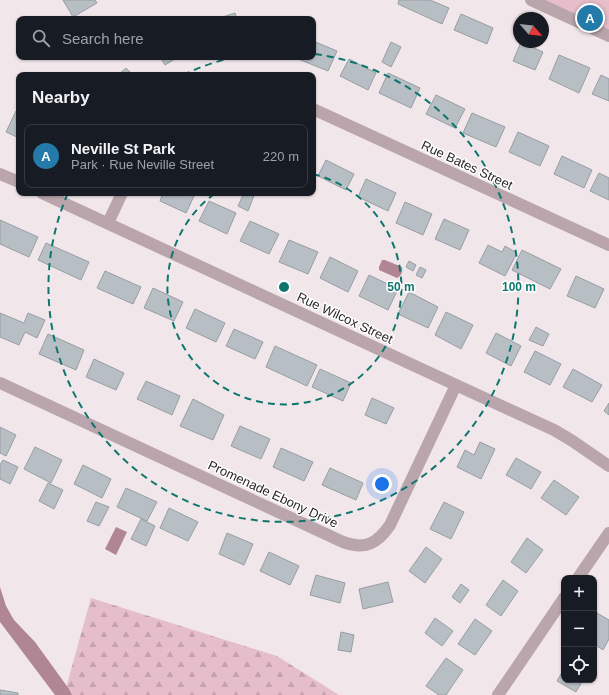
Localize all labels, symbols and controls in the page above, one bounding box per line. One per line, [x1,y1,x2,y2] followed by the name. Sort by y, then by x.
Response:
[577,3,603,33] pin: A
[513,12,549,48] north arrow
[16,16,316,60] search box
[30,27,52,49] icon: search
[62,30,144,47] text: Search here
[32,88,90,107] text: Nearby
[419,137,515,193] street label: Rue Bates Street
[71,140,175,157] text: Neville St Park
[41,149,51,164] text: A
[263,149,299,164] text: 220 m
[71,157,214,172] text: Park · Rue Neville Street
[277,280,291,294] centre of rings
[387,280,415,294] text: 50 m
[502,280,536,294] text: 100 m
[295,289,396,347] street label: Rue Wilcox Street
[206,457,340,531] street label: Promenade Ebony Drive
[372,474,392,494] your location
[561,575,597,683] map controls
[561,575,597,611] button: +
[561,611,597,647] button: −
[561,647,597,683] button: locate

